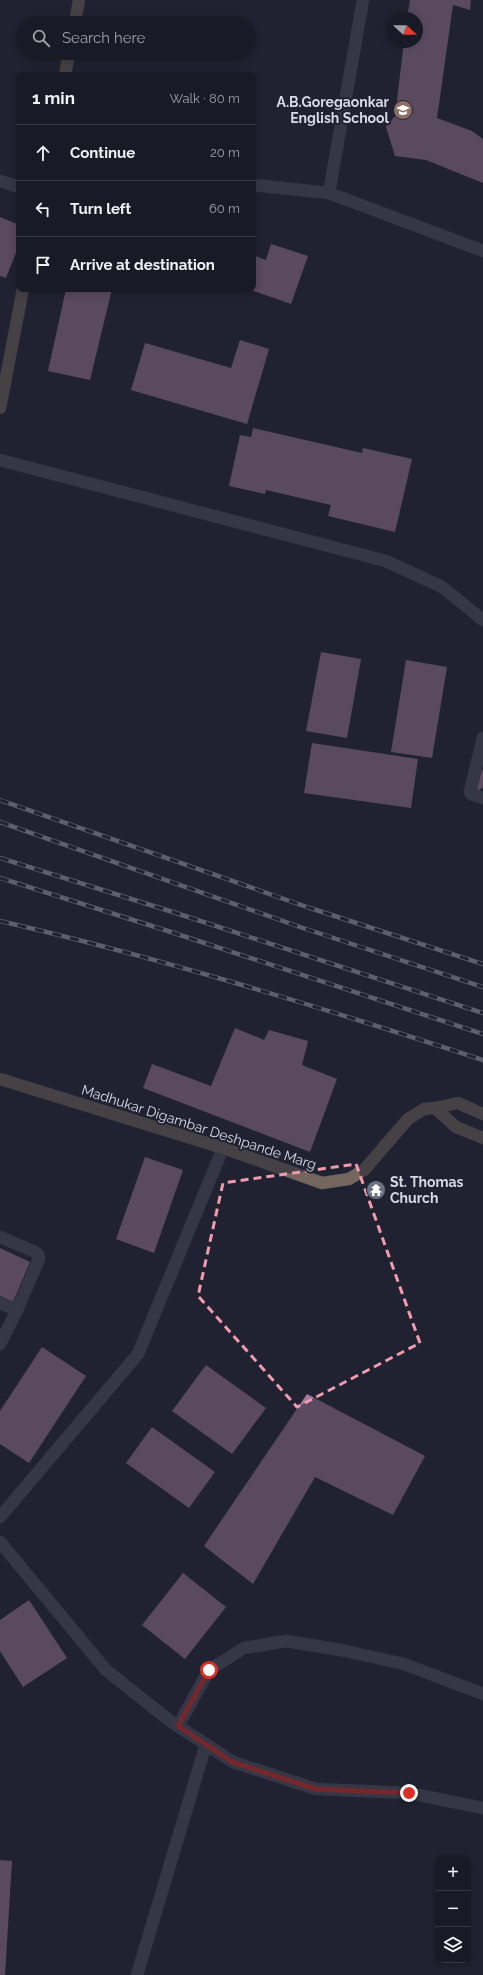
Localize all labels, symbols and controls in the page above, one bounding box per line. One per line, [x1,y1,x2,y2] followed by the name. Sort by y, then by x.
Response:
[387,12,423,48] north arrow
[16,16,256,60] search box
[30,27,52,49] icon: search
[62,29,145,47] text: Search here
[32,88,75,108] text: 1 min
[170,91,240,106] text: Walk · 80 m
[276,94,390,126] place label: A.B.Goregaonkar English School
[392,99,414,121] school or university icon: A.B.Goregaonkar English School
[32,142,54,164] icon: ahead
[70,144,135,162] text: Continue
[210,145,240,160] text: 20 m
[32,198,54,220] icon: left
[70,200,131,218] text: Turn left
[209,201,240,216] text: 60 m
[32,254,54,276] icon: arrive
[70,256,215,274] text: Arrive at destination
[79,1081,319,1173] street label: Madhukar Digambar Deshpande Marg
[390,1174,464,1206] place label: St. Thomas Church
[365,1179,387,1201] temple icon: St. Thomas Church
[200,1661,218,1679] route start
[400,1784,418,1802] route end
[435,1855,471,1963] map controls
[435,1855,471,1891] button: +
[435,1891,471,1927] button: −
[435,1927,471,1963] button: layers

